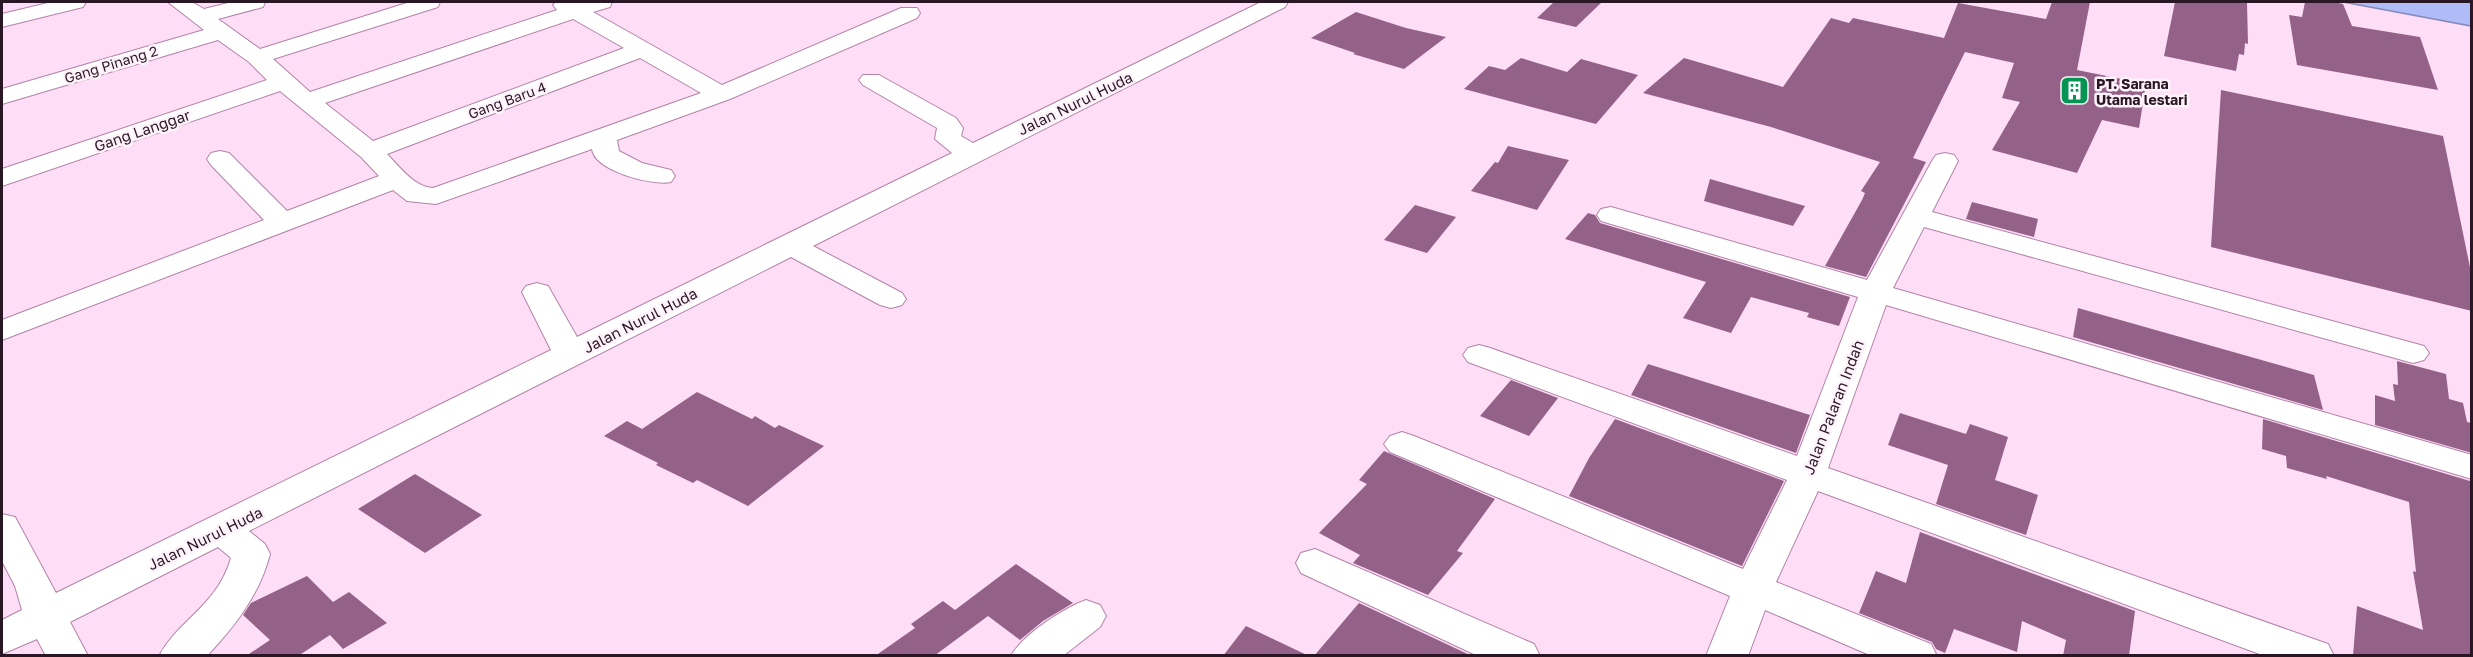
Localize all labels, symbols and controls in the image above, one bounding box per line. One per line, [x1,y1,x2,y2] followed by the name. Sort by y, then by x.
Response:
[62,42,160,86] street label: Gang Pinang 2
[1015,67,1135,139] street label: Jalan Nurul Huda
[2059,75,2091,107] building icon: PT. Sarana Utama lestari
[2096,75,2188,108] place label: PT. Sarana Utama lestari
[466,78,548,122] street label: Gang Baru 4
[92,105,193,155] street label: Gang Langgar
[580,284,700,356] street label: Jalan Nurul Huda
[1799,337,1867,477] street label: Jalan Palaran Indah
[145,502,265,574] street label: Jalan Nurul Huda

